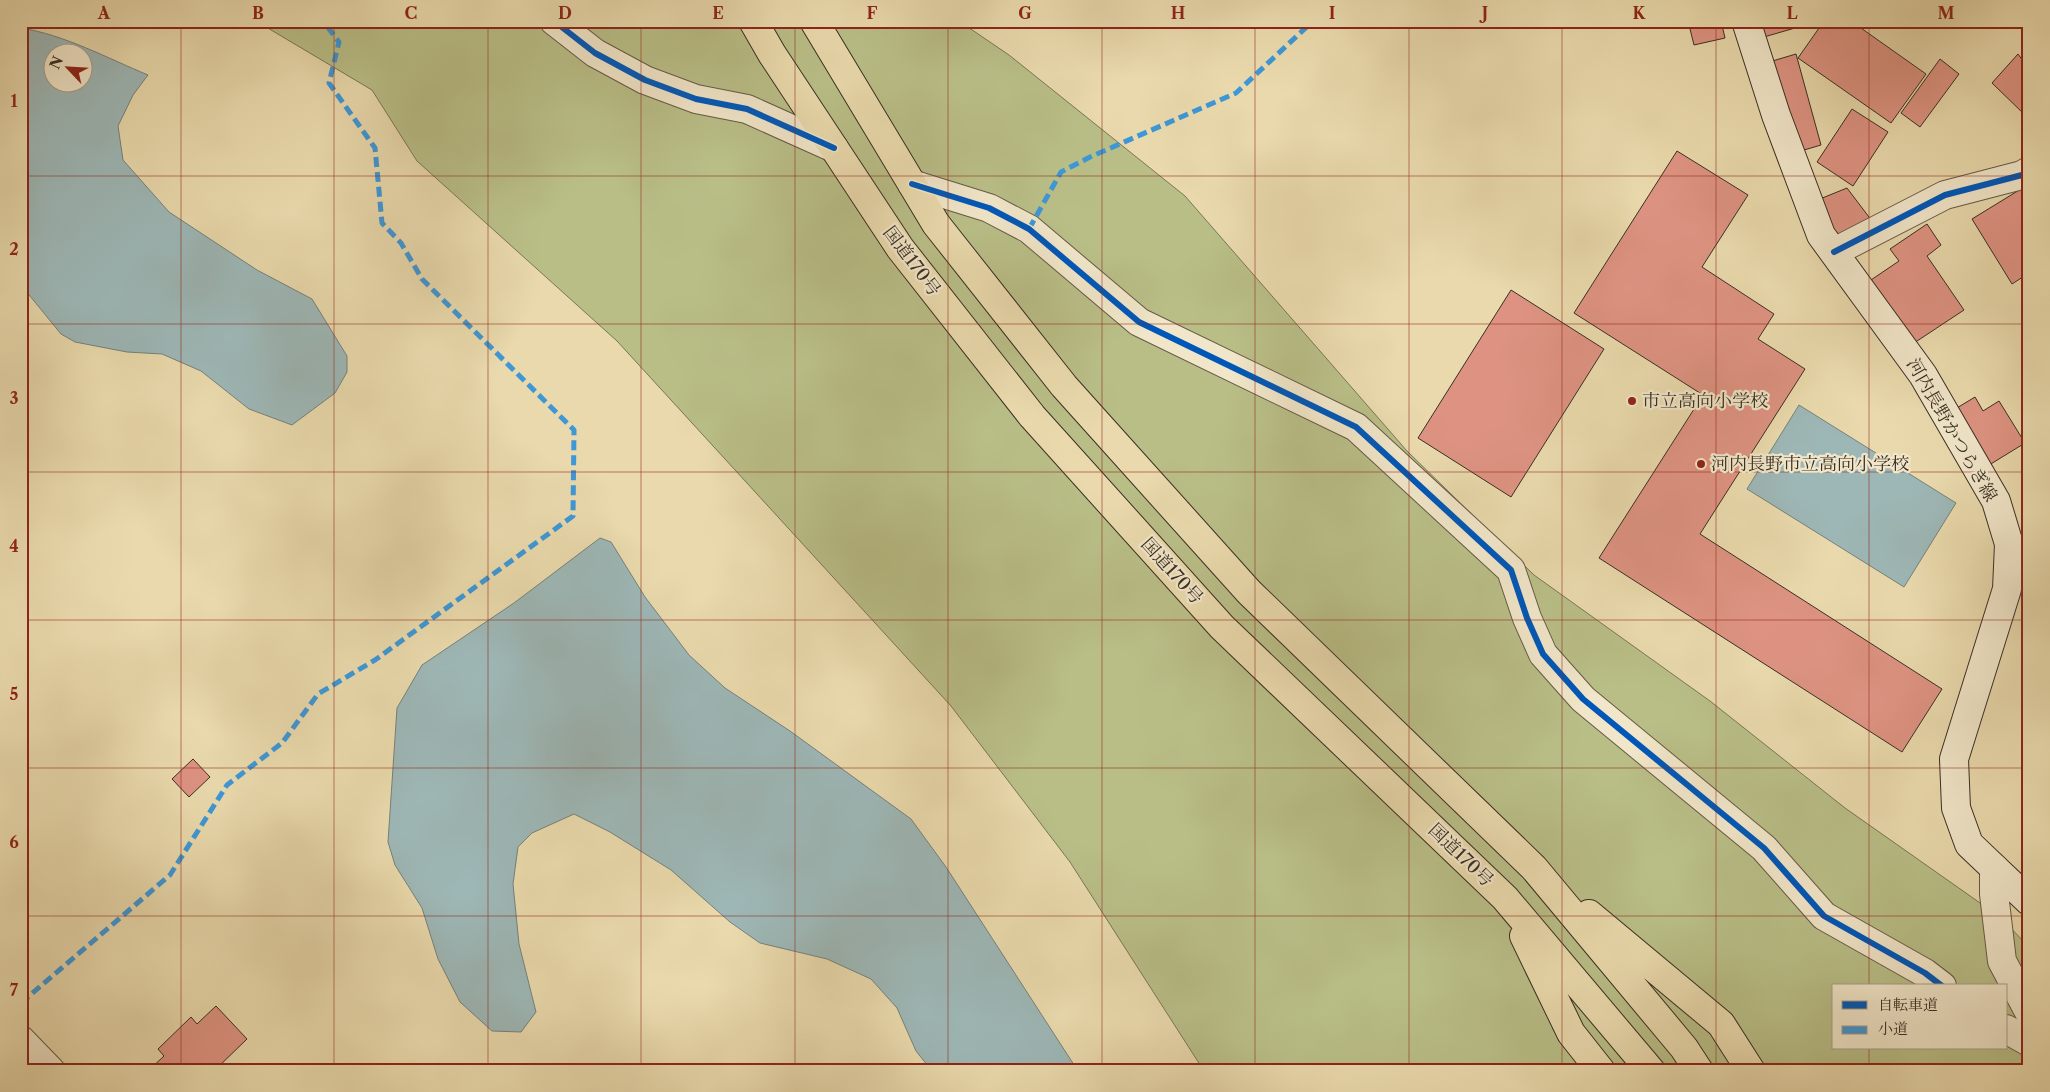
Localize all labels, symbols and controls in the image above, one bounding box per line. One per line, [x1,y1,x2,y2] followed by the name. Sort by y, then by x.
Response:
[97,3,111,23] text: A
[252,3,264,23] text: B
[405,3,417,23] text: C
[558,3,572,23] text: D
[712,3,724,23] text: E
[867,3,878,23] text: F
[1018,3,1032,23] text: G
[1171,3,1185,23] text: H
[1329,3,1336,23] text: I
[1479,3,1488,23] text: J
[1633,3,1647,23] text: K
[1786,3,1798,23] text: L
[1938,3,1955,23] text: M
[42,42,92,92] north arrow
[45,53,67,72] text: N
[10,91,18,111] text: 1
[879,222,945,300] street label: 国道170号
[9,239,19,259] text: 2
[1902,354,2002,506] street label: 河内長野かつらぎ線
[9,388,19,408] text: 3
[1642,390,1768,412] place label: 市立高向小学校
[1626,395,1638,407] marker: 市立高向小学校
[1711,453,1909,475] place label: 河内長野市立高向小学校
[1695,458,1707,470] marker: 河内長野市立高向小学校
[1136,533,1208,609] street label: 国道170号
[9,536,19,556] text: 4
[10,684,19,704] text: 5
[1424,819,1498,891] street label: 国道170号
[9,832,19,852] text: 6
[10,980,19,1000] text: 7
[1832,984,2008,1050] legend
[1878,995,1938,1014] text: 自転車道
[1878,1019,1908,1038] text: 小道

